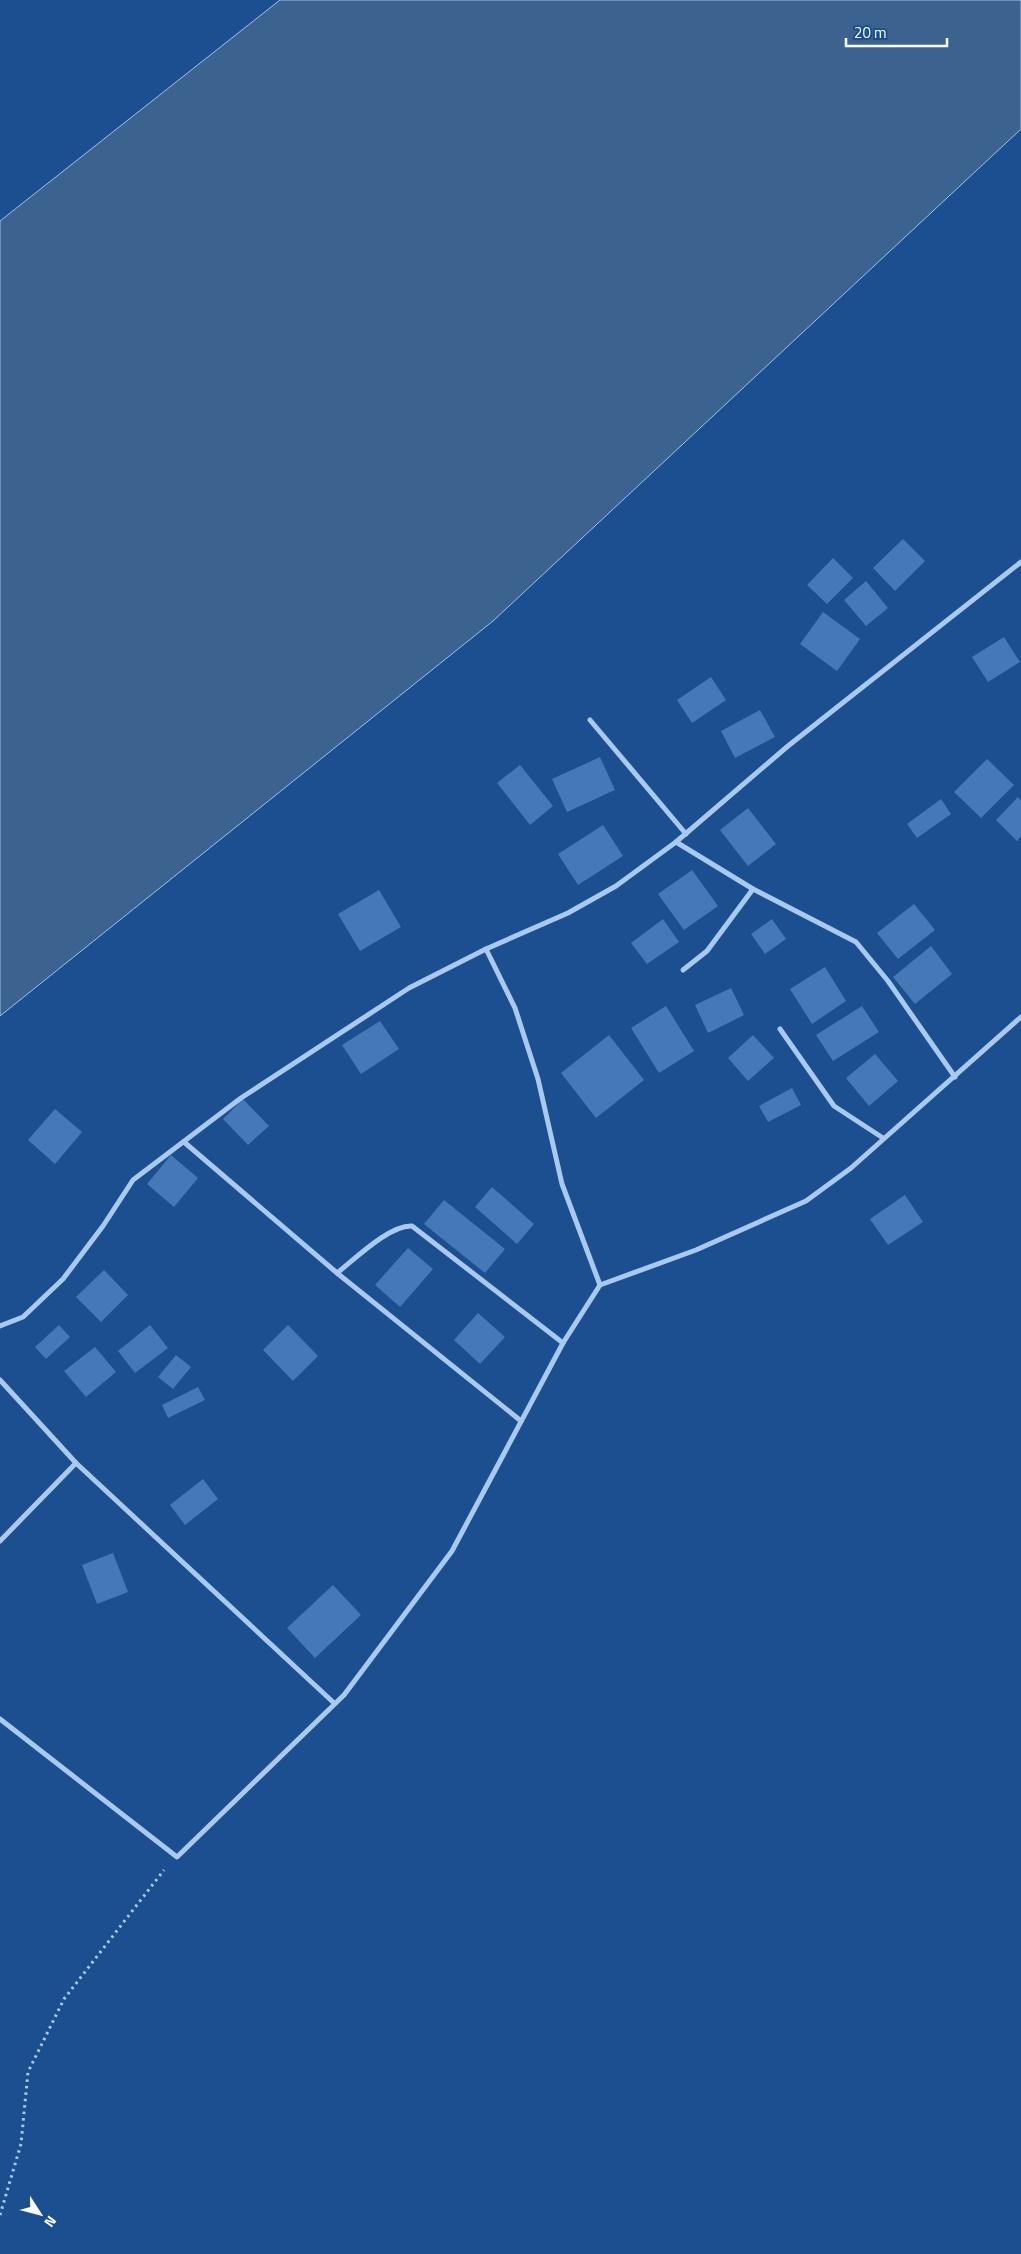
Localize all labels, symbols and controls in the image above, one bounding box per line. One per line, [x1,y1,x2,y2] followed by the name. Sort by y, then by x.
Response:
[846,15,947,47] scale bar
[854,21,887,44] text: 20 m
[15,2189,65,2239] north arrow
[40,2212,62,2232] text: N

